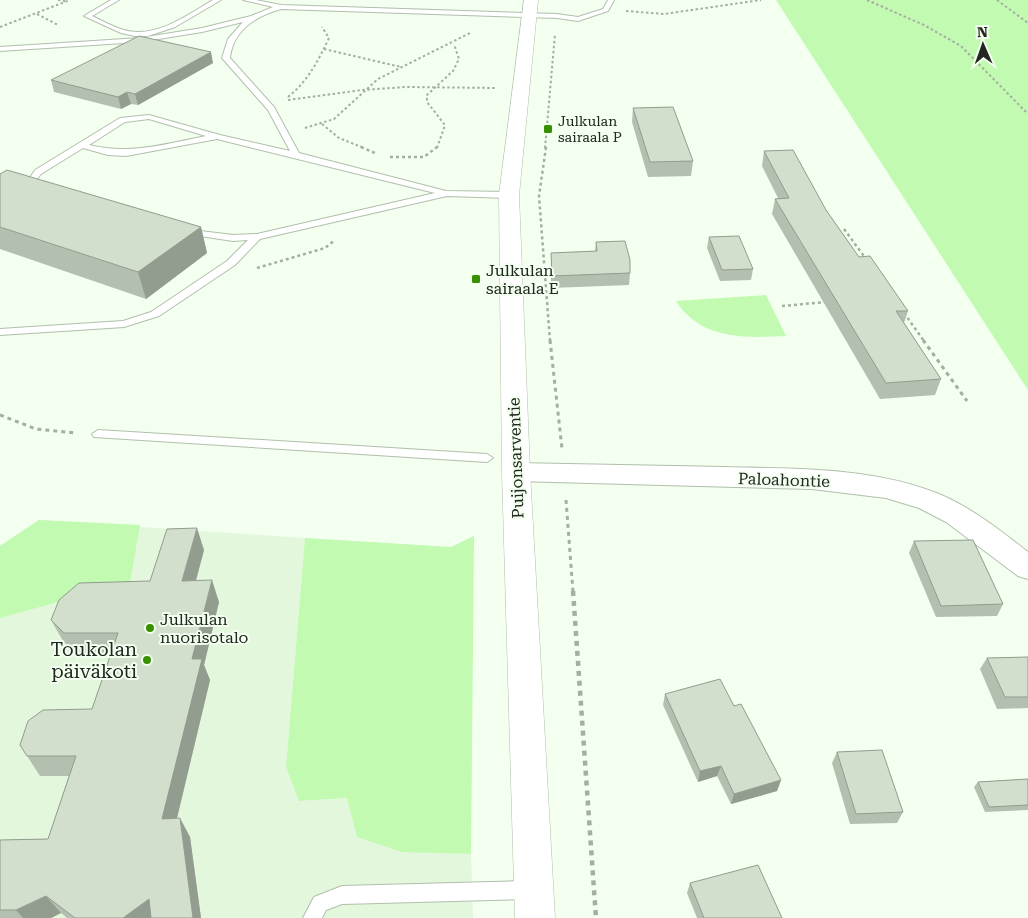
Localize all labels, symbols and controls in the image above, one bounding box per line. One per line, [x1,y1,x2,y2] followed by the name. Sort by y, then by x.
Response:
[958,20,1008,70] north arrow
[977,24,988,40] text: N
[558,113,622,145] place label: Julkulan sairaala P
[542,123,554,135] marker: Julkulan sairaala P
[486,261,559,298] place label: Julkulan sairaala E
[470,273,482,285] marker: Julkulan sairaala E
[504,397,528,519] street label: Puijonsarventie
[738,469,831,491] street label: Paloahontie
[160,610,249,647] place label: Julkulan nuorisotalo
[144,622,156,634] marker: Julkulan nuorisotalo
[50,638,137,683] place label: Toukolan päiväkoti
[141,654,153,666] marker: Toukolan päiväkoti

